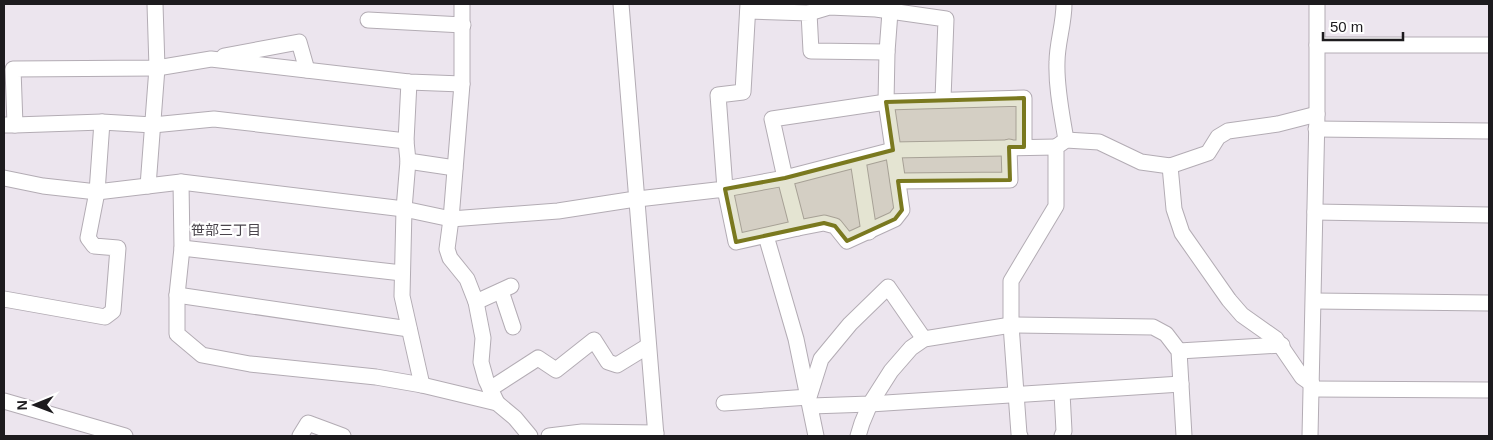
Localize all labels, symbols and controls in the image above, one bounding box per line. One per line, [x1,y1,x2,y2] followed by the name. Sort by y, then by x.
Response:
[1323,10,1403,42] scale bar
[1330,18,1363,35] text: 50 m
[191,222,261,238] district label: 笹部三丁目
[10,380,60,430] north arrow
[14,400,30,410] text: N

